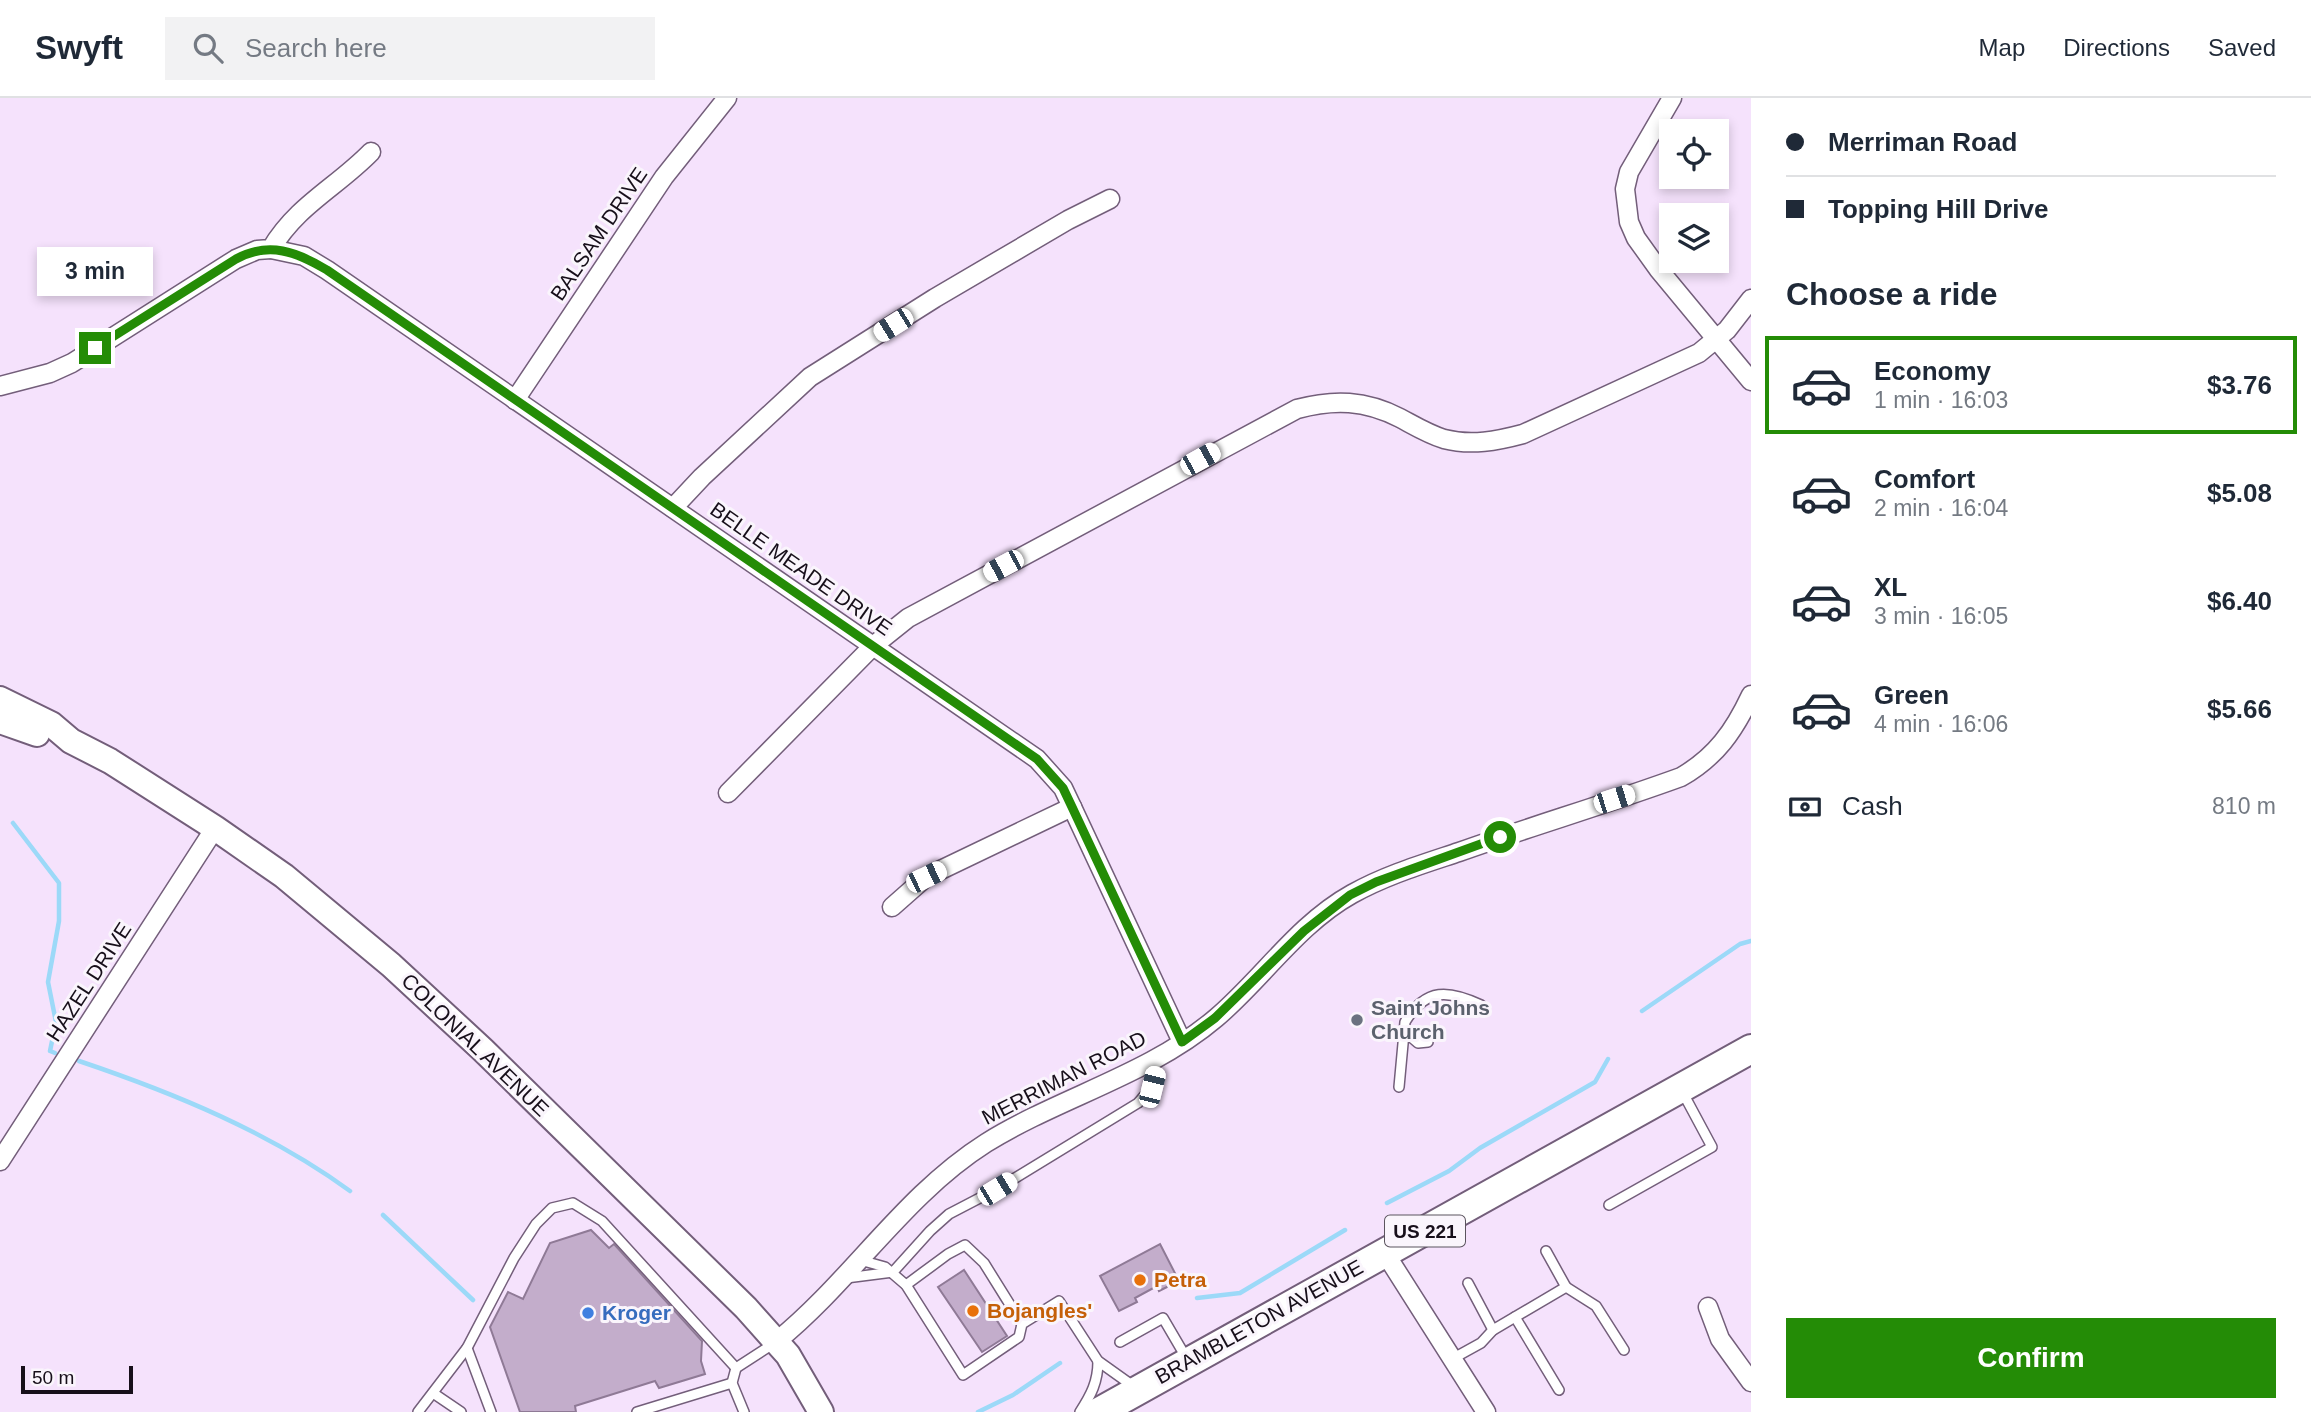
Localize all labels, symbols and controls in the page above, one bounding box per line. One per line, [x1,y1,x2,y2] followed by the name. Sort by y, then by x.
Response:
[165,17,655,80] search box
[35,29,123,66] text: Swyft
[189,29,227,67] icon: search
[245,33,387,63] text: Search here
[1979,34,2025,61] text: Map
[2063,34,2170,61] text: Directions
[2208,34,2276,61] text: Saved
[1659,119,1729,273] map controls
[1659,119,1729,189] button: locate
[1828,127,2017,157] text: Merriman Road
[546,163,652,304] street label: BALSAM DRIVE
[1828,194,2049,224] text: Topping Hill Drive
[1659,203,1729,273] button: layers
[37,246,153,296] callout: 3 min
[65,258,125,284] text: 3 min
[1786,276,1998,312] text: Choose a ride
[870,305,917,345] car
[79,332,111,364] route end
[1790,354,1853,417] icon: car
[1874,356,1991,386] text: Economy
[2207,370,2272,400] text: $3.76
[1874,387,2008,413] text: 1 min · 16:03
[1177,440,1224,478] car
[1790,462,1853,525] icon: car
[1874,464,1975,494] text: Comfort
[2207,478,2272,508] text: $5.08
[1874,495,2008,521] text: 2 min · 16:04
[706,497,896,640] street label: BELLE MEADE DRIVE
[980,547,1027,585] car
[1790,570,1853,633] icon: car
[1874,572,1907,602] text: XL
[2207,586,2272,616] text: $6.40
[1874,603,2008,629] text: 3 min · 16:05
[1790,678,1853,741] icon: car
[1874,680,1949,710] text: Green
[2207,694,2272,724] text: $5.66
[1874,711,2008,737] text: 4 min · 16:06
[1591,783,1638,815] car
[1786,788,1824,826] icon: cash
[1842,791,1903,821] text: Cash
[2212,793,2276,819] text: 810 m
[1484,821,1516,853] route start
[903,858,950,896] car
[42,918,136,1045] street label: HAZEL DRIVE
[397,969,553,1121] street label: COLONIAL AVENUE
[1371,996,1490,1043] place label: Saint Johns Church
[1349,1012,1365,1028] marker: Saint Johns Church
[978,1026,1150,1129] street label: MERRIMAN ROAD
[1137,1064,1168,1110] car
[974,1169,1021,1209] car
[1385,1216,1465,1246] road number: US 221
[1151,1255,1367,1388] street label: BRAMBLETON AVENUE
[1154,1268,1207,1291] place label: Petra
[1132,1272,1148,1288] marker: Petra
[987,1299,1092,1322] place label: Bojangles'
[602,1301,671,1324] place label: Kroger
[965,1303,981,1319] marker: Bojangles'
[580,1305,596,1321] marker: Kroger
[1786,1318,2276,1398] button: Confirm
[21,1363,133,1395] scale bar
[32,1367,74,1388] text: 50 m

